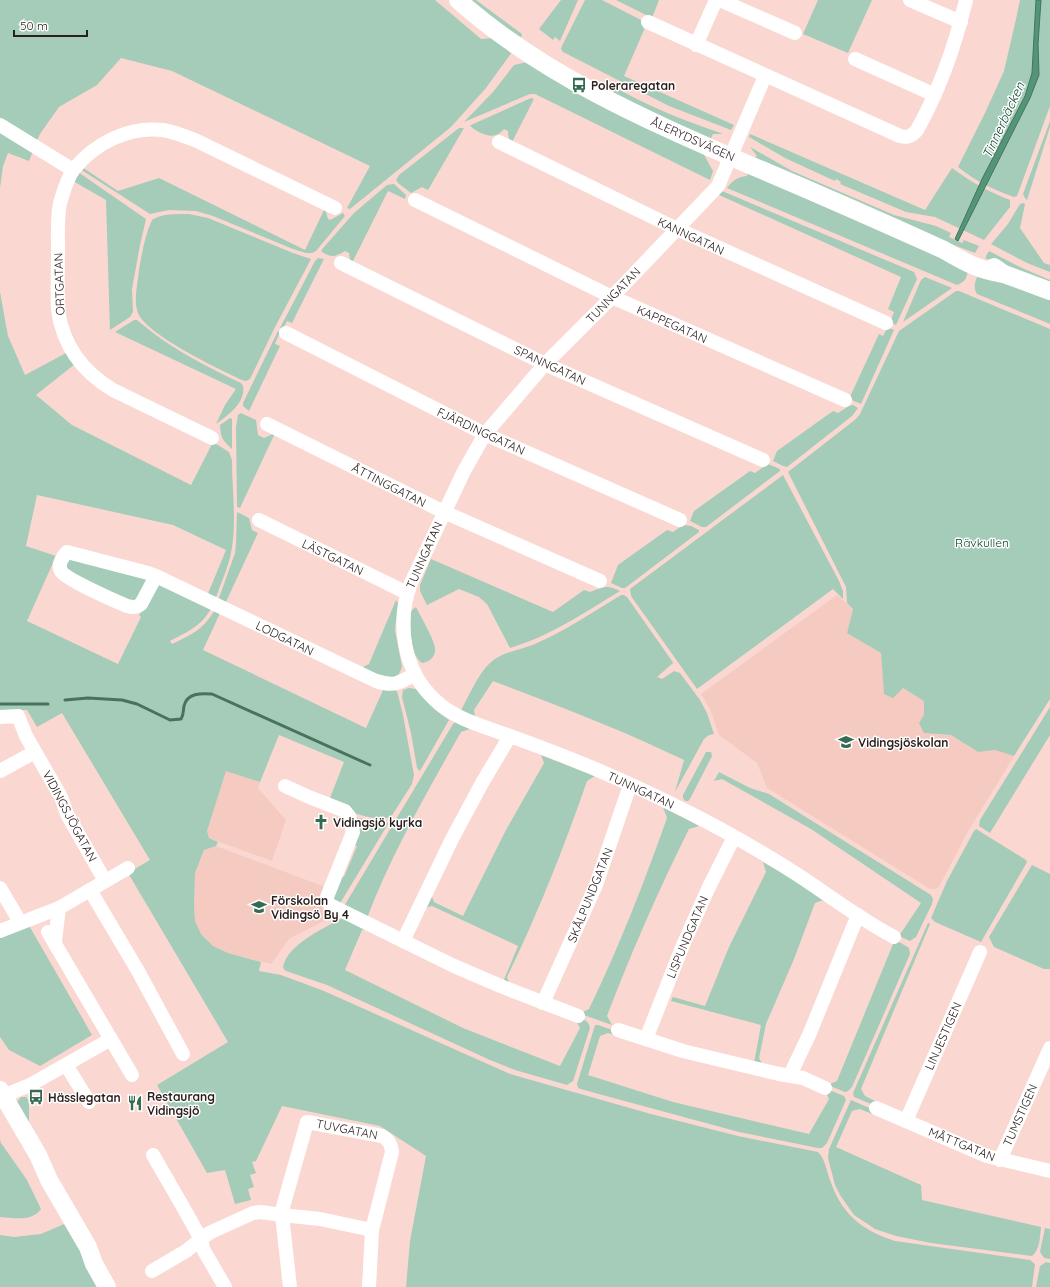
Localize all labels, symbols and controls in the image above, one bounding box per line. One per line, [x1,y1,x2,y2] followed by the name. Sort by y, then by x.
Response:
[14,12,87,38] scale bar
[20,18,48,33] text: 50 m
[570,76,588,94] bus stop icon: Poleraregatan
[591,78,675,93] place label: Poleraregatan
[978,79,1028,161] water label: Tinnerbäcken
[649,114,737,164] street label: ÅLERYDSVÄGEN
[655,214,727,258] street label: KANNGATAN
[50,252,68,316] street label: ORTGATAN
[583,264,643,326] street label: TUNNGATAN
[634,302,710,346] street label: KAPPEGATAN
[512,342,588,388] street label: SPANNGATAN
[435,404,527,458] street label: FJÄRDINGGATAN
[349,460,429,510] street label: ÅTTINGGATAN
[403,519,445,591] street label: TUNNGATAN
[955,535,1009,550] park label: Rävkullen
[300,536,366,578] street label: LÄSTGATAN
[254,618,316,658] street label: LODGATAN
[837,733,855,751] school or university icon: Vidingsjöskolan
[858,735,948,750] place label: Vidingsjöskolan
[40,768,100,864] street label: VIDINGSJÖGATAN
[605,768,677,812] street label: TUNNGATAN
[312,813,330,831] church icon: Vidingsjö kyrka
[333,815,422,830] place label: Vidingsjö kyrka
[564,845,616,945] street label: SKÅLPUNDGATAN
[271,893,349,922] place label: Förskolan Vidingsö By 4
[663,894,711,980] street label: LISPUNDGATAN
[250,898,268,916] school or university icon: Förskolan Vidingsö By 4
[921,1000,965,1072] street label: LINJESTIGEN
[1000,1082,1040,1148] street label: TUMSTIGEN
[27,1088,45,1106] bus stop icon: Hässlegatan
[147,1089,215,1118] place label: Restaurang Vidingsjö
[48,1090,121,1105] place label: Hässlegatan
[126,1094,144,1112] restaurant icon: Restaurang Vidingsjö
[315,1116,379,1142] street label: TUVGATAN
[926,1124,998,1164] street label: MÅTTGATAN

